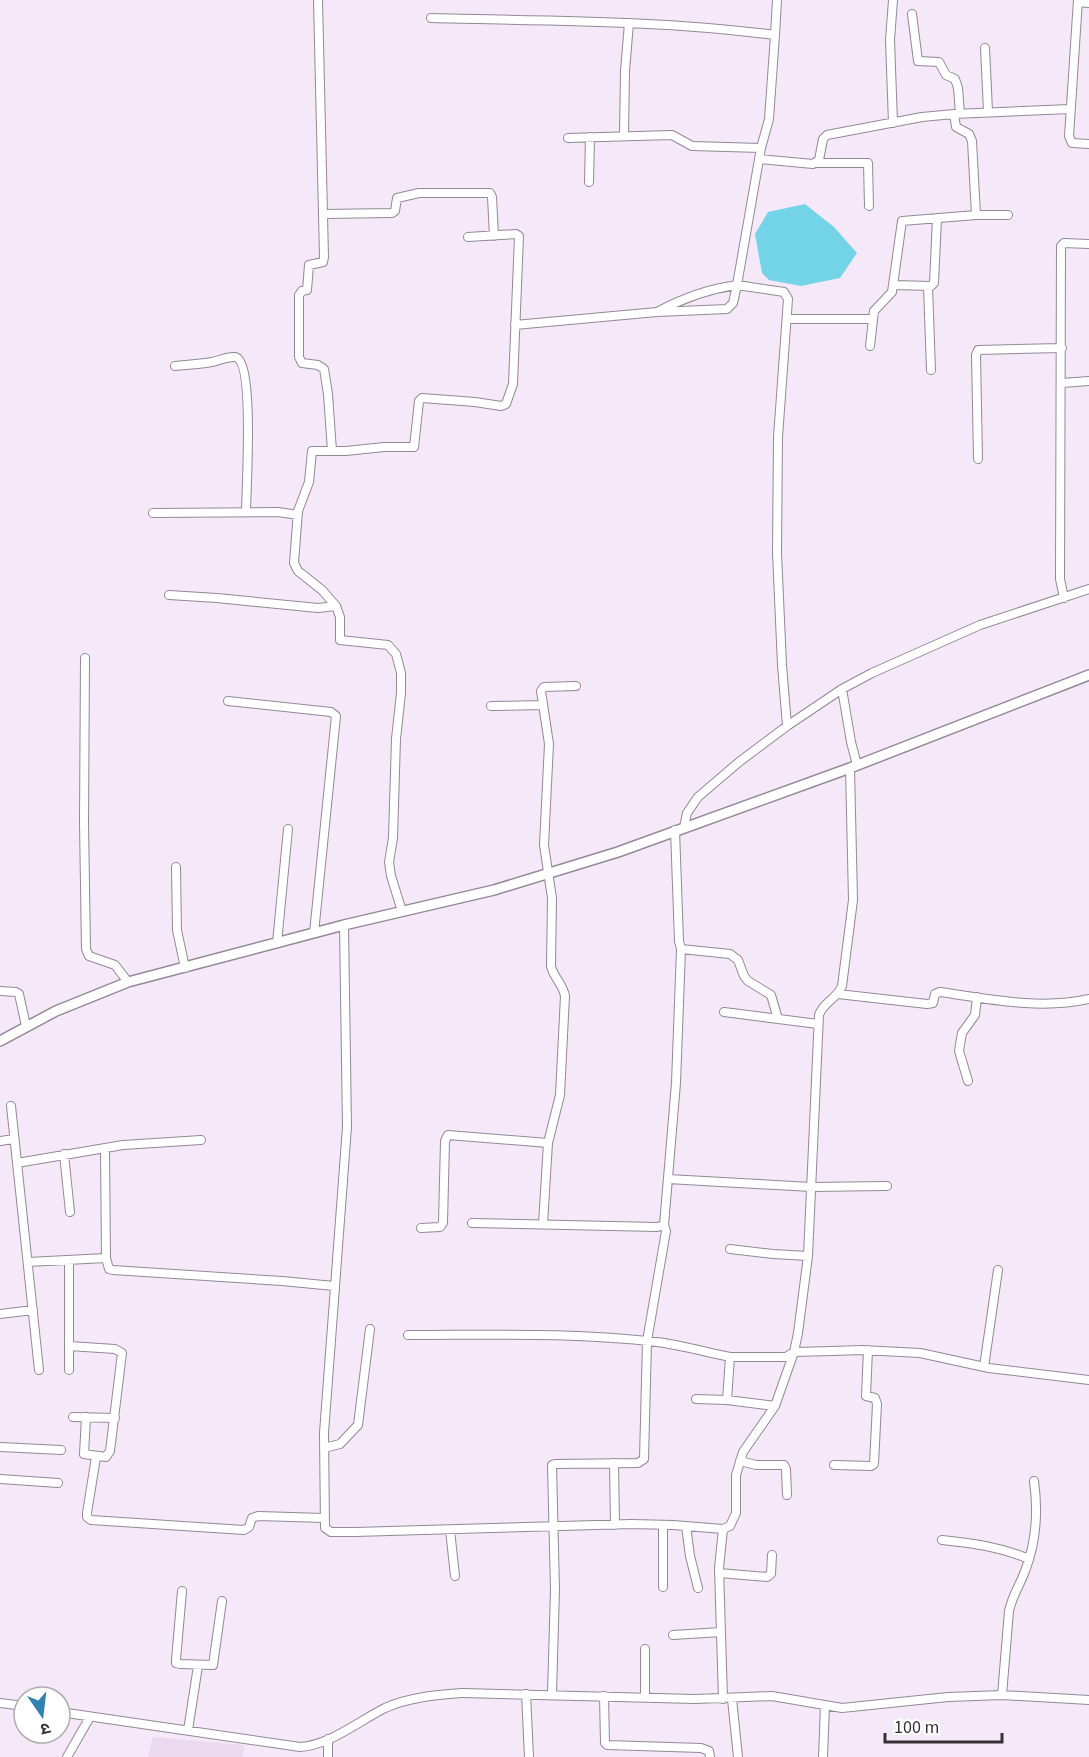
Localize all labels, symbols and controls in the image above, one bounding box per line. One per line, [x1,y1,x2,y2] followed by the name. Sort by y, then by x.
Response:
[12,1685,72,1745] north arrow
[885,1706,1002,1744] scale bar
[894,1715,939,1740] text: 100 m
[38,1717,53,1741] text: उ

